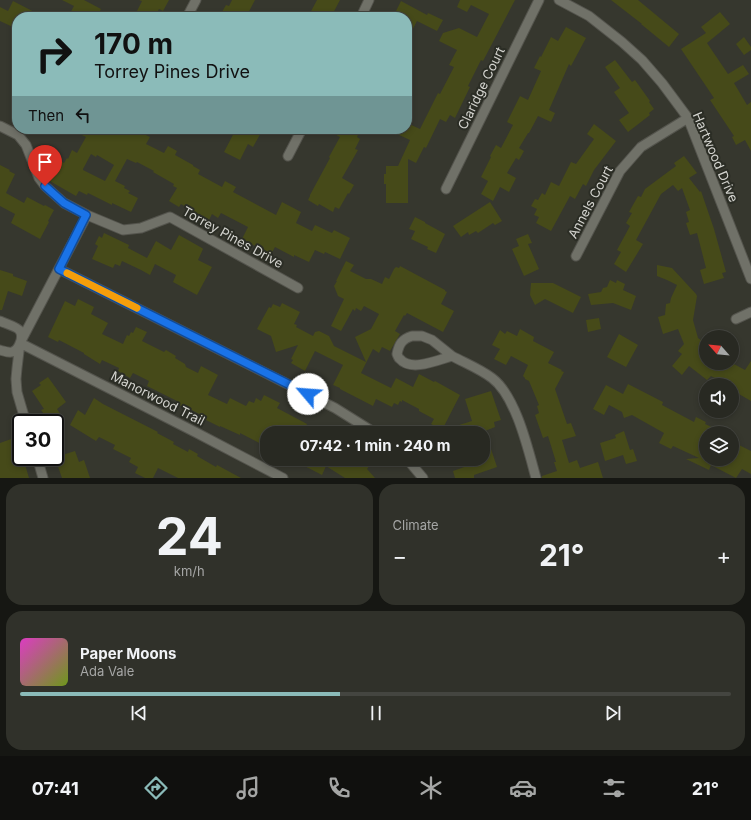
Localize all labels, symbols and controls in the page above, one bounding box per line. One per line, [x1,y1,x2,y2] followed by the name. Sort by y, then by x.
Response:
[94,27,173,61] text: 170 m
[28,28,80,80] icon: right
[454,44,508,132] street label: Claridge Court
[94,61,250,82] text: Torrey Pines Drive
[72,104,94,126] icon: left
[28,106,64,125] text: Then
[690,110,742,204] street label: Hartwood Drive
[28,145,62,186] pin
[34,151,56,173] icon: arrive
[564,163,616,241] street label: Annels Court
[180,203,286,271] street label: Torrey Pines Drive
[699,330,739,370] north arrow
[699,330,739,466] map controls
[108,367,208,429] street label: Manorwood Trail
[287,373,329,415] position arrow
[699,378,739,418] button: sound
[12,414,64,466] speed limit sign: 30
[699,426,739,466] button: layers
[300,436,450,455] text: 07:42 · 1 min · 240 m
[156,505,223,568] text: 24
[393,517,439,533] text: Climate
[539,537,585,573] text: 21°
[393,543,407,569] text: −
[716,543,731,569] text: +
[174,563,205,579] text: km/h
[80,644,176,663] text: Paper Moons
[80,663,134,679] text: Ada Vale
[128,702,150,724] icon: previous
[365,702,387,724] icon: pause
[602,702,624,724] icon: next
[142,774,170,802] icon: directions
[234,774,262,802] icon: music
[325,774,353,802] icon: phone
[417,774,445,802] icon: climate
[509,774,537,802] icon: car
[600,774,628,802] icon: filters
[32,778,79,799] text: 07:41
[692,778,719,799] text: 21°

